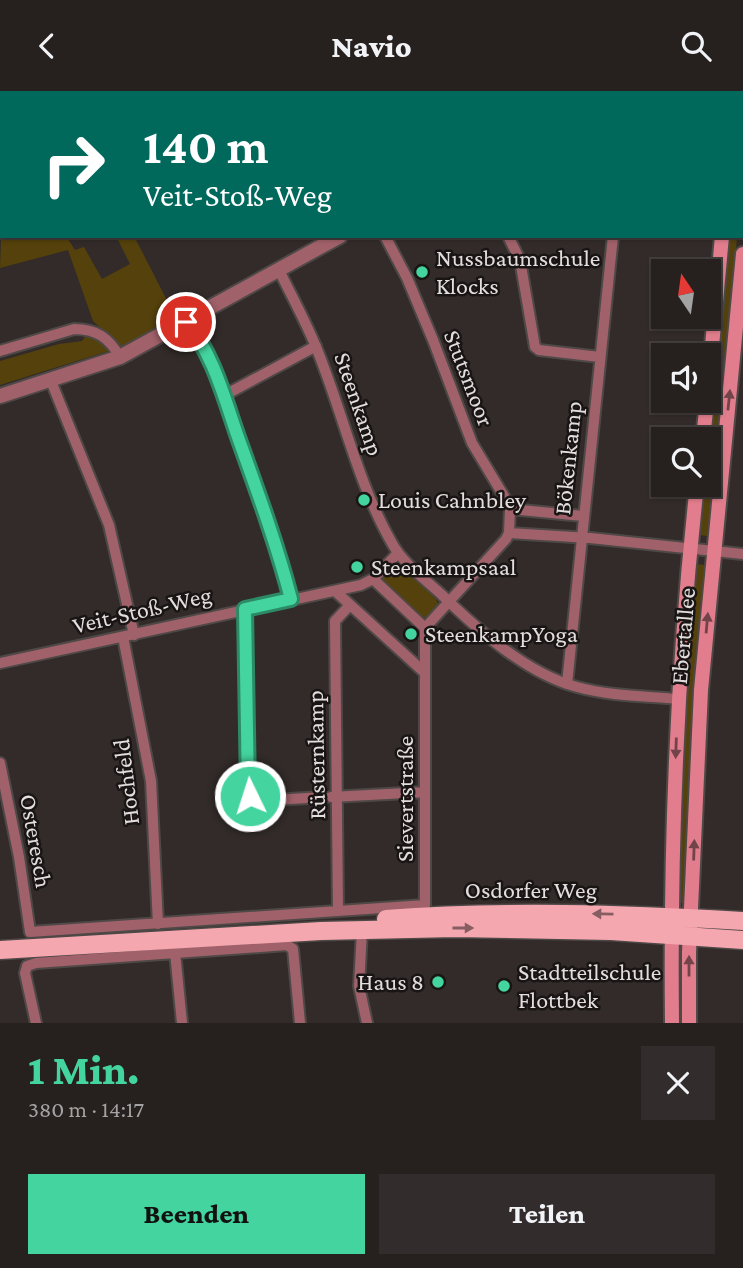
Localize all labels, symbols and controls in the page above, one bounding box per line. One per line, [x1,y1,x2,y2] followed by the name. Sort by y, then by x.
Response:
[28,27,66,65] icon: back
[677,27,715,65] icon: search
[331,28,412,64] text: Navio
[28,119,119,210] icon: right
[143,119,268,174] text: 140 m
[143,177,332,213] text: Veit-Stoß-Weg
[436,244,600,299] place label: Nussbaumschule Klocks
[651,259,721,329] north arrow
[651,259,721,497] map controls
[414,264,430,280] marker: Nussbaumschule Klocks
[156,292,216,352] pin
[167,303,205,341] icon: arrive
[439,326,500,430] street label: Stutsmoor
[651,343,721,413] button: sound
[329,349,390,459] street label: Steenkamp
[724,389,735,411] one-way arrow
[548,400,587,516] street label: Bökenkamp
[651,427,721,497] button: search
[378,486,527,513] place label: Louis Cahnbley
[356,492,372,508] marker: Louis Cahnbley
[371,553,516,580] place label: Steenkampsaal
[349,559,365,575] marker: Steenkampsaal
[70,580,214,639] street label: Veit-Stoß-Weg
[665,586,700,685] street label: Ebertallee
[702,611,713,633] one-way arrow
[425,620,578,647] place label: SteenkampYoga
[403,626,419,642] marker: SteenkampYoga
[301,690,330,820] street label: Rüsternkamp
[391,736,418,862] street label: Sievertstraße
[107,737,144,827] street label: Hochfeld
[671,737,682,759] one-way arrow
[213,759,287,833] position arrow
[15,792,58,890] street label: Osteresch
[689,839,700,861] one-way arrow
[465,876,598,903] street label: Osdorfer Weg
[592,909,614,920] one-way arrow
[452,922,474,934] one-way arrow
[683,955,695,977] one-way arrow
[518,958,661,1013] place label: Stadtteilschule Flottbek
[358,968,424,995] place label: Haus 8
[430,974,446,990] marker: Haus 8
[496,978,512,994] marker: Stadtteilschule Flottbek
[28,1046,140,1093] text: 1 Min.
[641,1046,715,1120] button: close
[28,1096,144,1122] text: 380 m · 14:17
[28,1174,365,1254] button: Beenden
[379,1174,715,1254] button: Teilen

